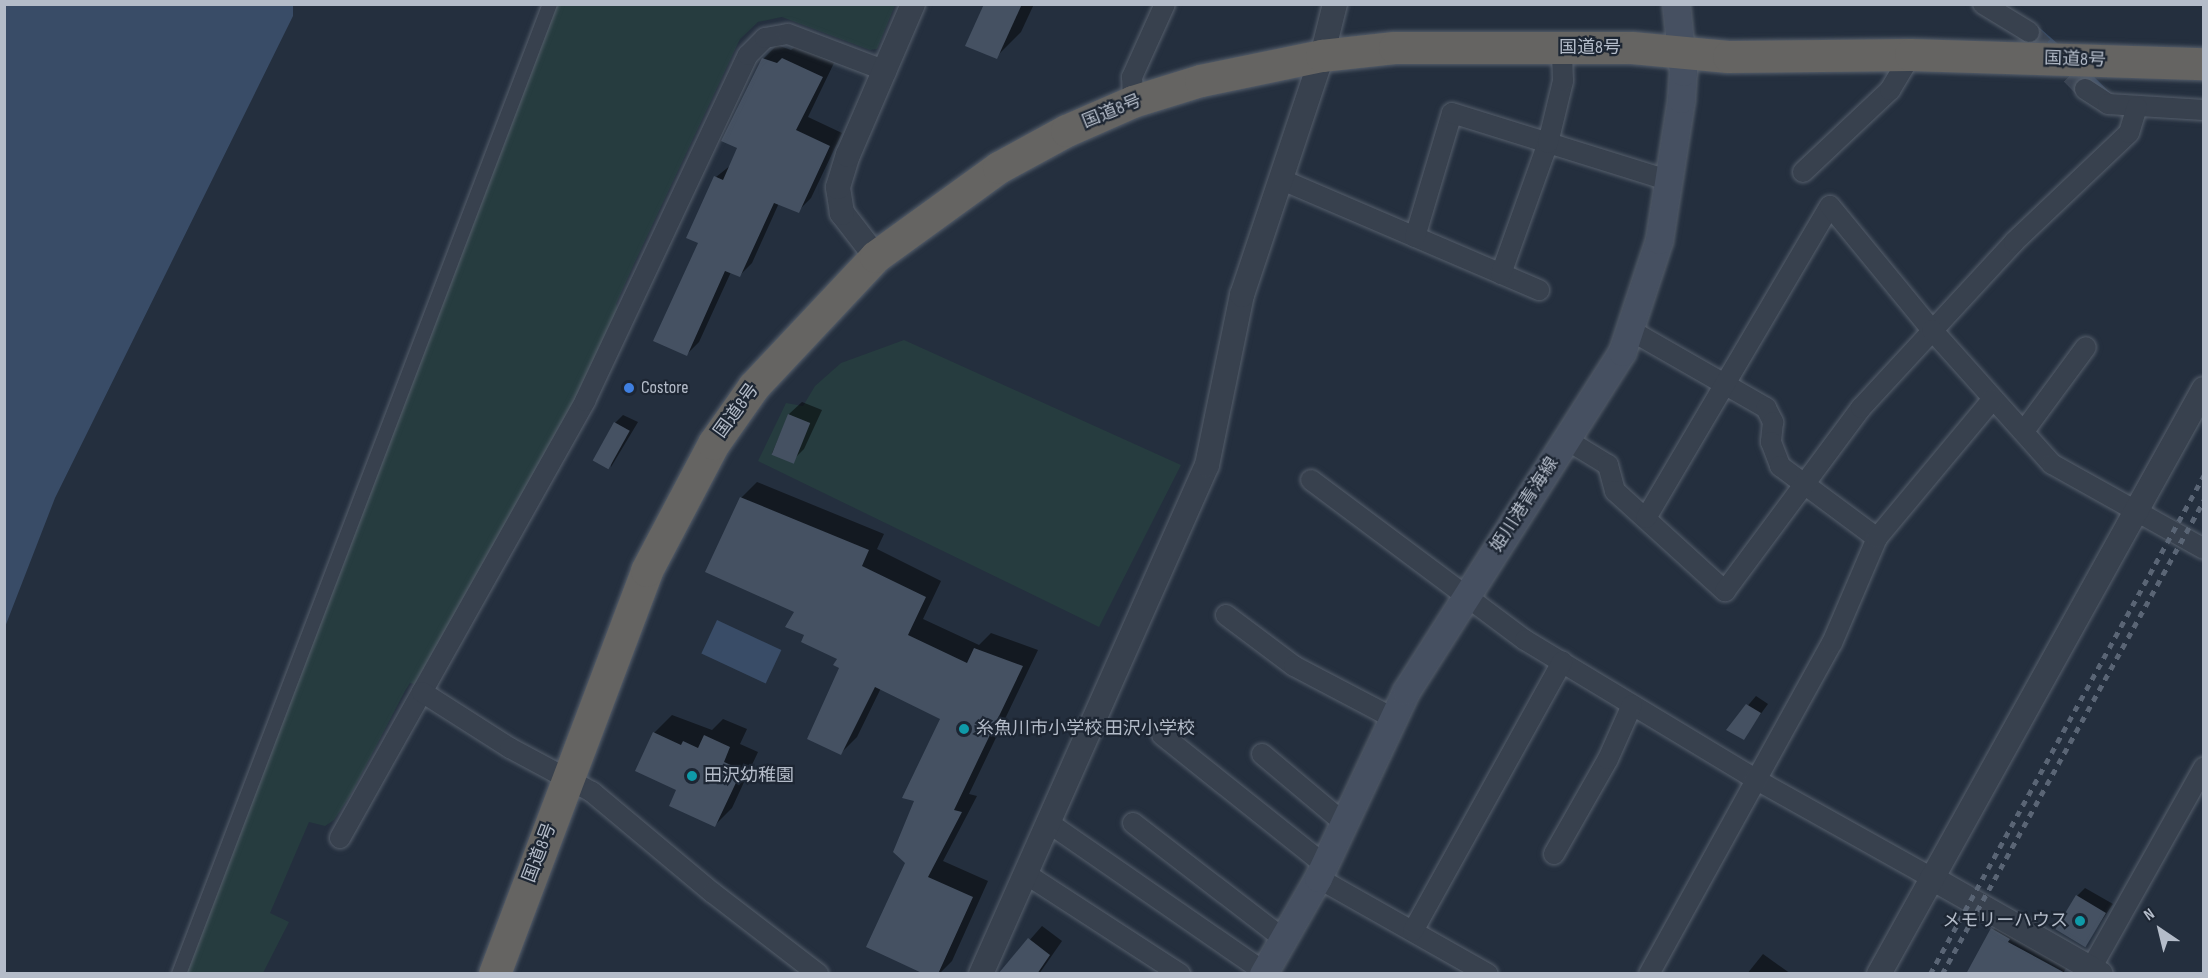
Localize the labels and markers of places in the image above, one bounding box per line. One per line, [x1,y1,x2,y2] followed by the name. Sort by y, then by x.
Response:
[641,377,688,399] place label: Costore
[622,381,636,395] marker: Costore
[976,718,1195,740] place label: 糸魚川市小学校 田沢小学校
[957,722,971,736] marker: 糸魚川市小学校 田沢小学校
[704,765,794,787] place label: 田沢幼稚園
[685,769,699,783] marker: 田沢幼稚園
[1942,910,2068,932] place label: メモリーハウス
[2073,914,2087,928] marker: メモリーハウス

